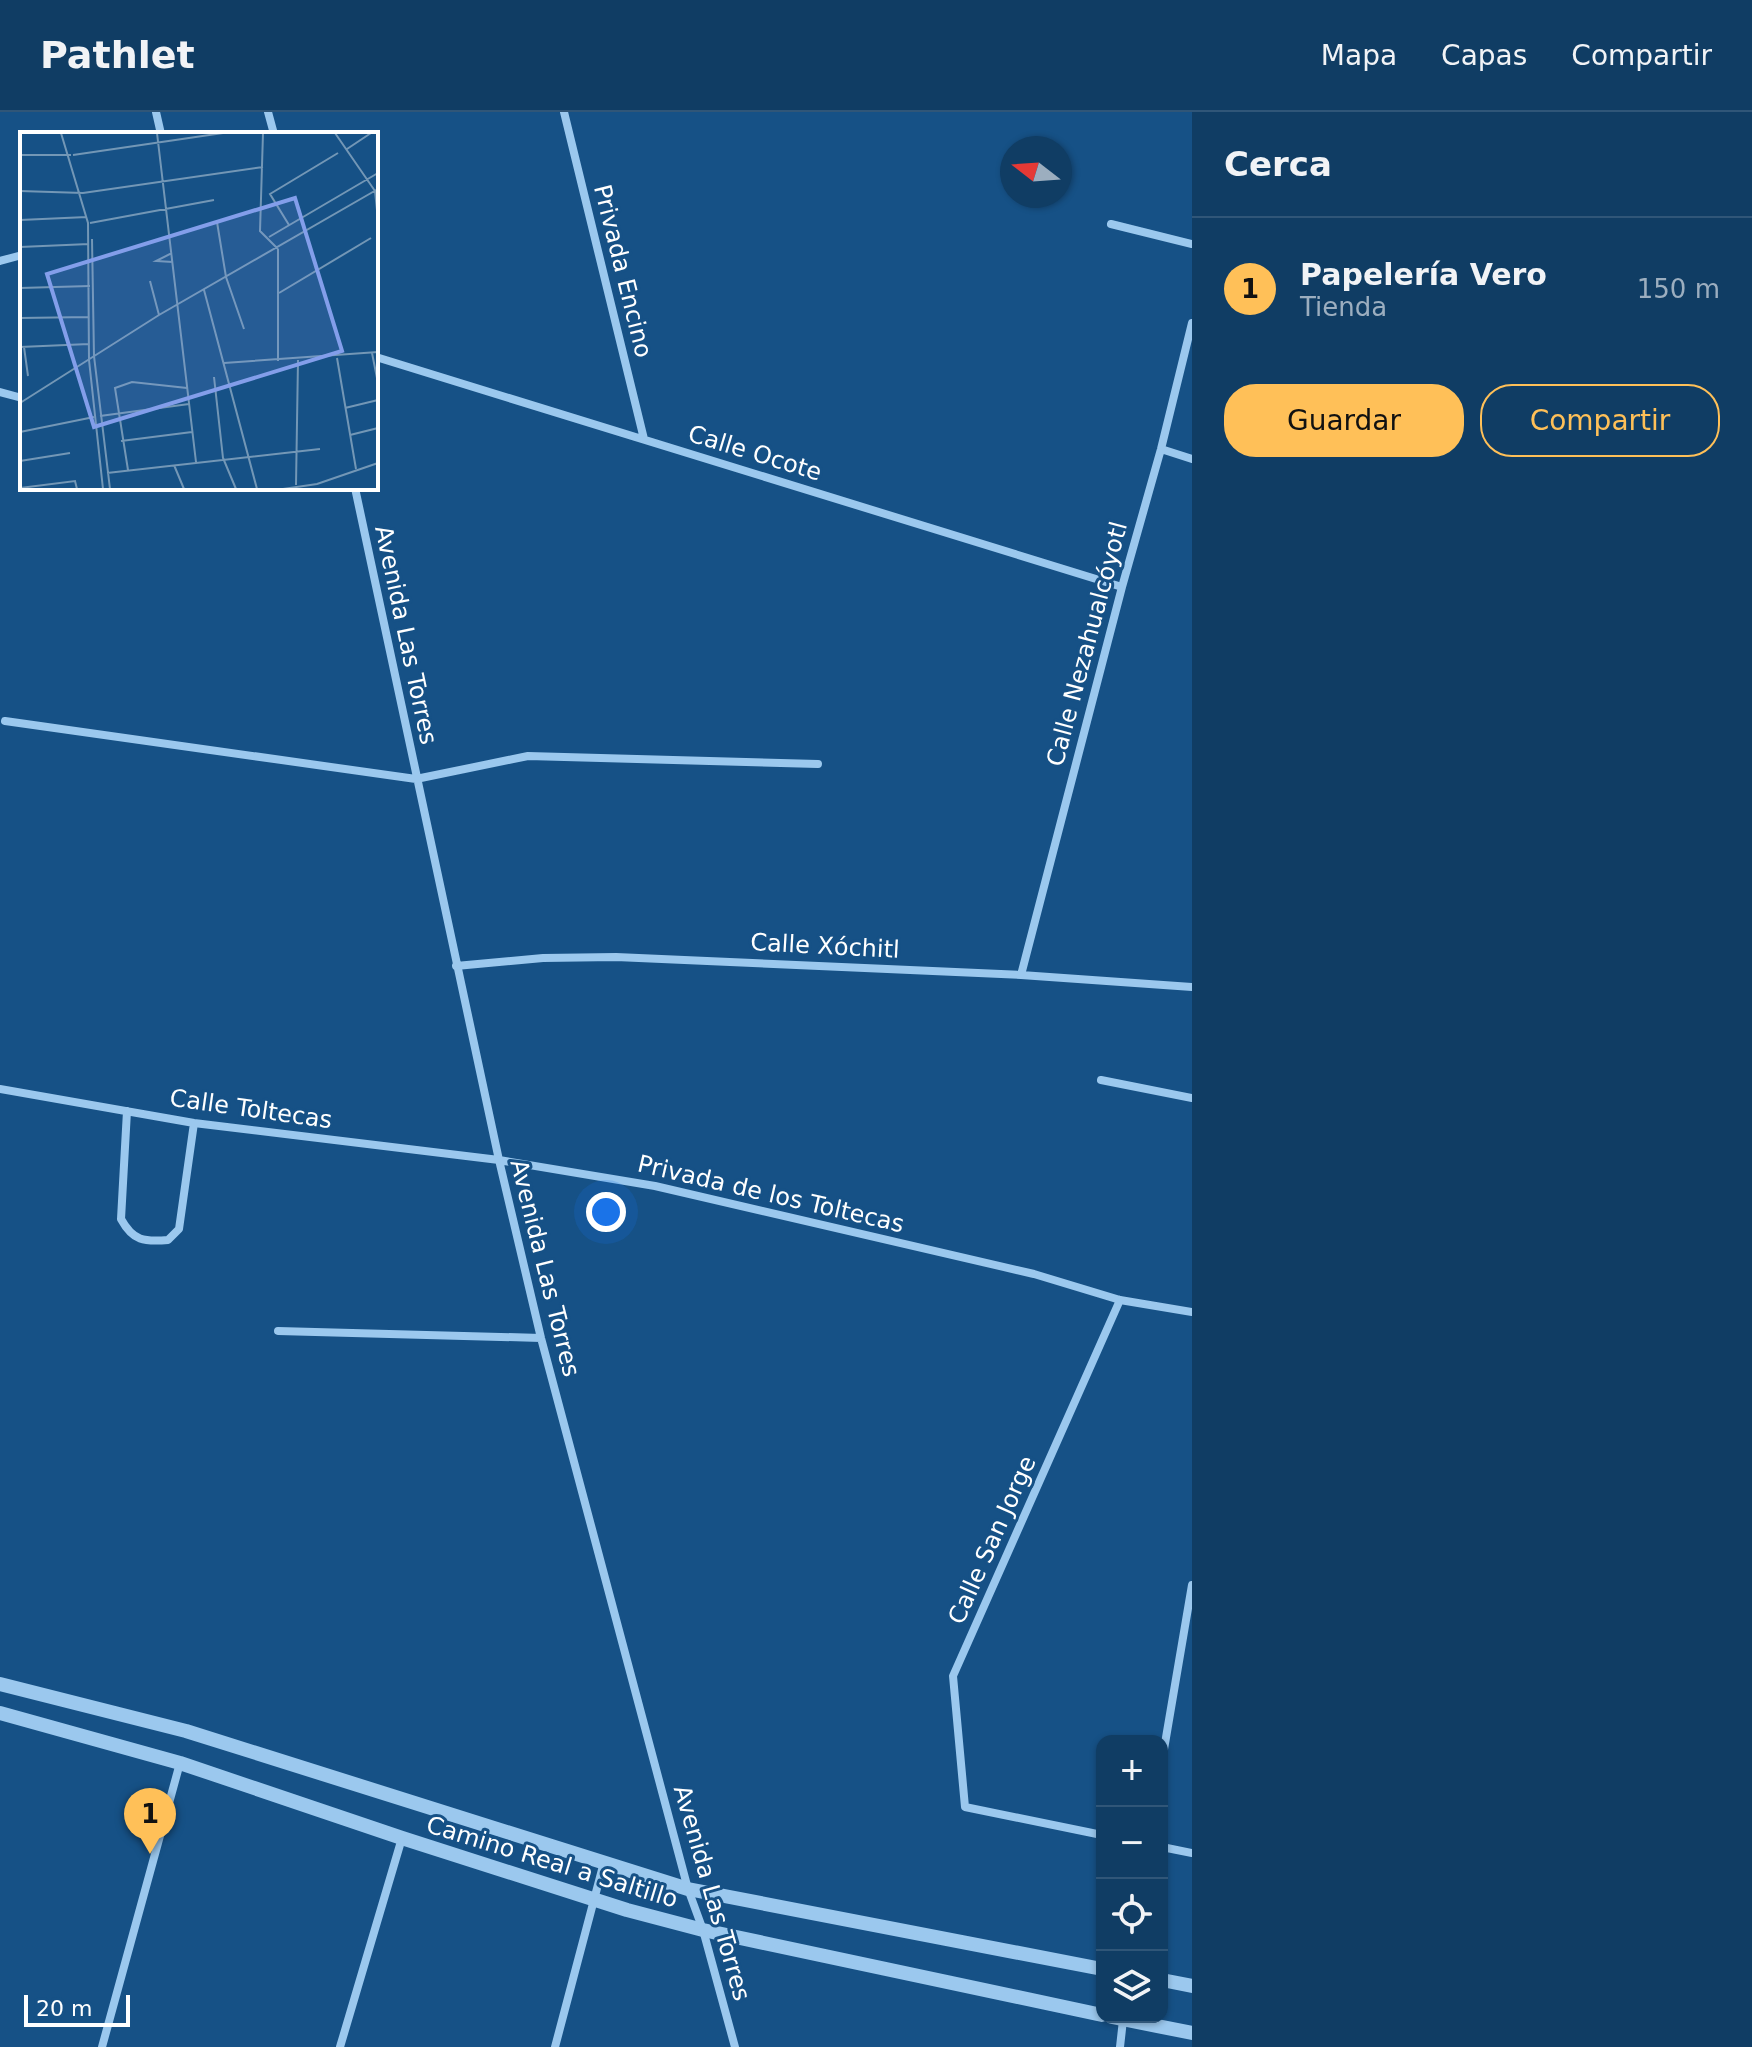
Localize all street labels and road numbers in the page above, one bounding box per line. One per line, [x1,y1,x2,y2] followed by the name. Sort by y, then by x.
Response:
[588,182,658,360] street label: Privada Encino
[685,419,825,487] street label: Calle Ocote
[1041,519,1133,769] street label: Calle Nezahualcóyotl
[369,523,443,747] street label: Avenida Las Torres
[750,928,900,964] street label: Calle Xóchitl
[168,1084,334,1134] street label: Calle Toltecas
[635,1150,907,1238] street label: Privada de los Toltecas
[504,1156,586,1380] street label: Avenida Las Torres
[942,1452,1042,1628] street label: Calle San Jorge
[668,1782,756,2004] street label: Avenida Las Torres
[423,1810,681,1914] street label: Camino Real a Saltillo

